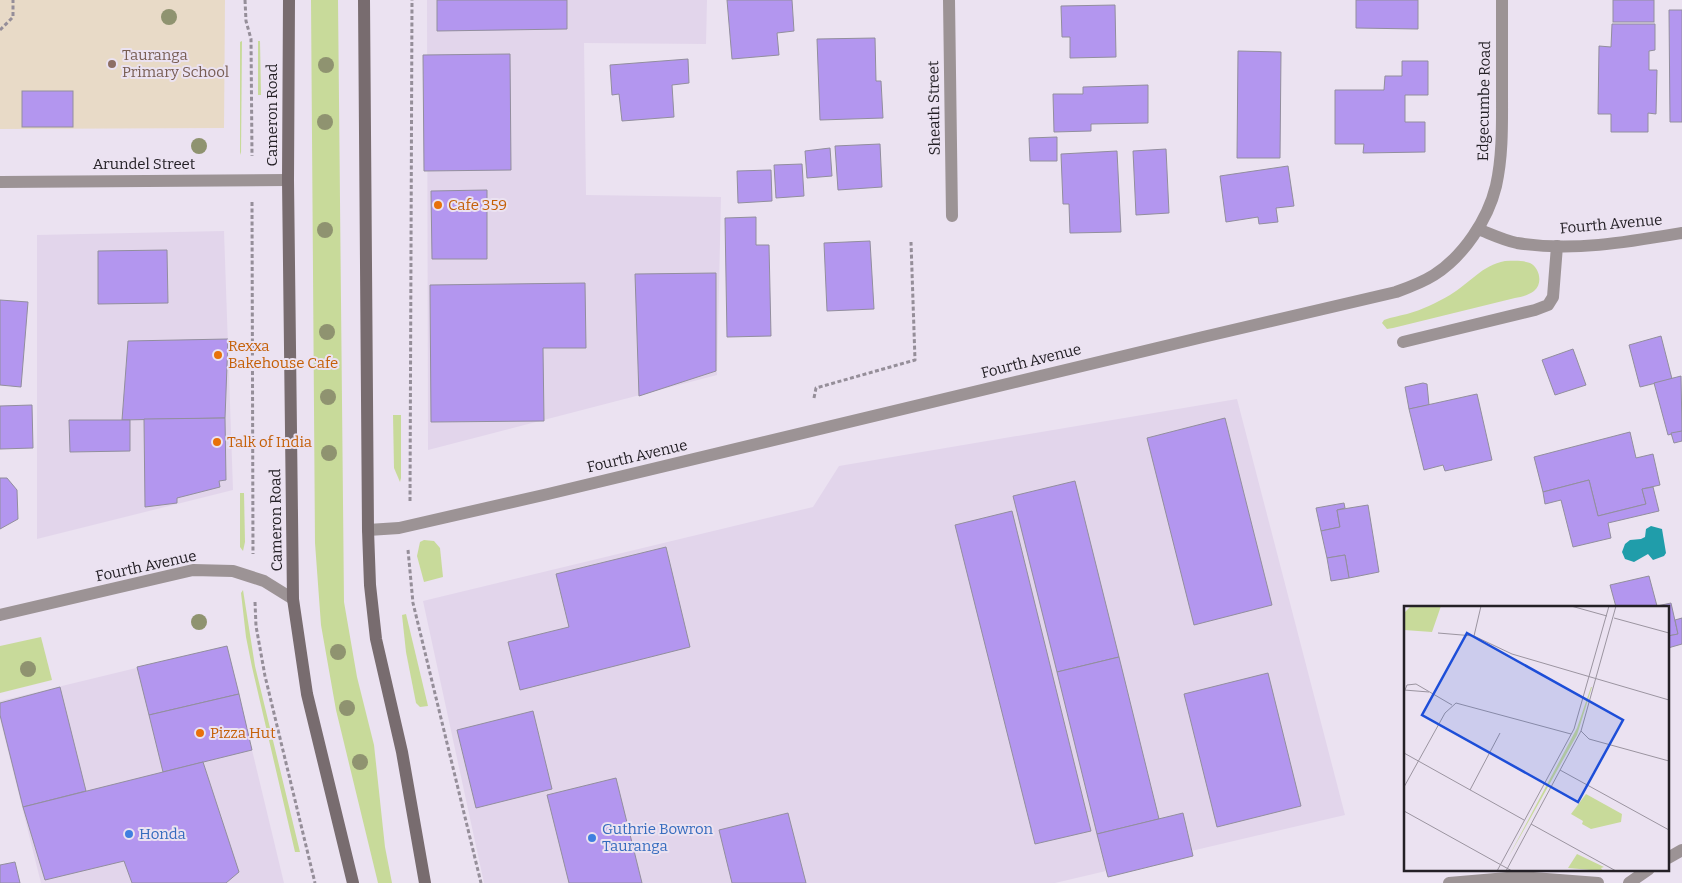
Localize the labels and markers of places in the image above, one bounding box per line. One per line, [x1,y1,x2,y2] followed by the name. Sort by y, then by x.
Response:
[122,46,229,81] place label: Tauranga Primary School
[106,58,118,70] marker: Tauranga Primary School
[448,196,507,214] place label: Cafe 359
[432,199,444,211] marker: Cafe 359
[228,337,338,372] place label: Rexxa Bakehouse Cafe
[212,349,224,361] marker: Rexxa Bakehouse Cafe
[227,433,312,451] place label: Talk of India
[211,436,223,448] marker: Talk of India
[210,724,276,742] place label: Pizza Hut
[194,727,206,739] marker: Pizza Hut
[602,820,714,855] place label: Guthrie Bowron Tauranga
[139,825,186,843] place label: Honda
[123,828,135,840] marker: Honda
[586,832,598,844] marker: Guthrie Bowron Tauranga

